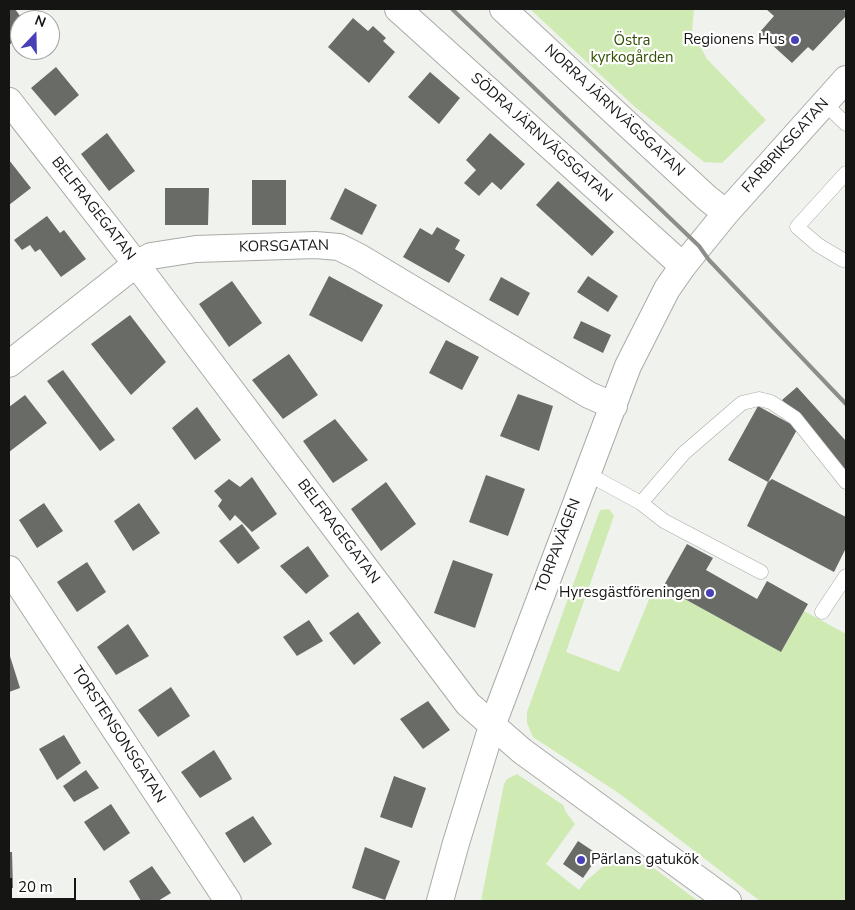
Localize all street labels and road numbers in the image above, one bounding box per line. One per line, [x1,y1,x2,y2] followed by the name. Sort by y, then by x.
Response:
[540,41,688,181] street label: NORRA JÄRNVÄGSGATAN
[466,70,616,206] street label: SÖDRA JÄRNVÄGSGATAN
[739,95,833,197] street label: FARBRIKSGATAN
[47,154,139,264] street label: BELFRAGEGATAN
[239,237,329,257] street label: KORSGATAN
[293,476,383,588] street label: BELFRAGEGATAN
[533,496,585,596] street label: TORPAVÄGEN
[67,663,169,807] street label: TORSTENSONSGATAN

